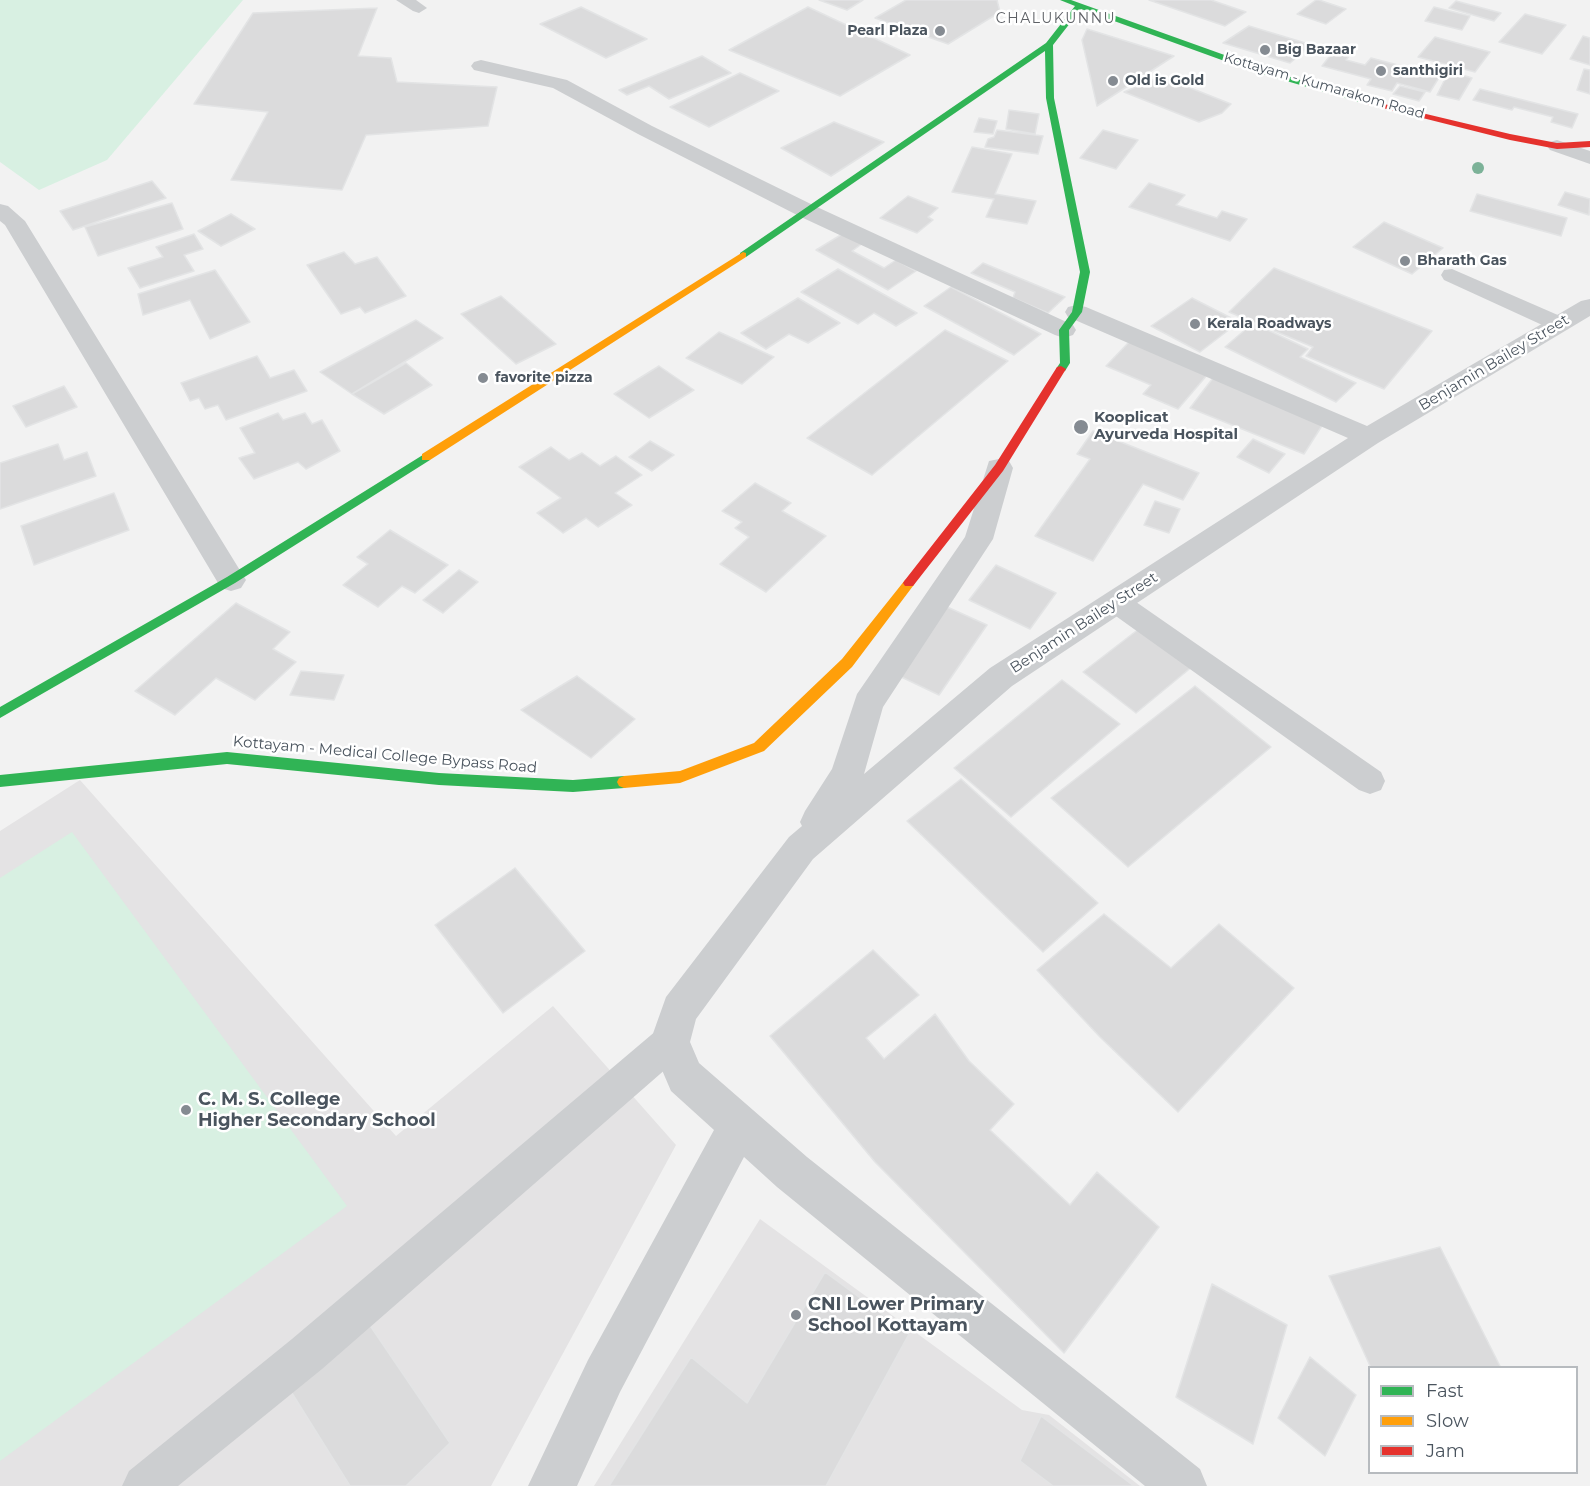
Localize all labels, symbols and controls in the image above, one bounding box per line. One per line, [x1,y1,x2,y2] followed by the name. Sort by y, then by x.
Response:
[996,11,1116,27] district label: CHALUKUNNU
[847,23,928,39] place label: Pearl Plaza
[933,24,947,38] marker: Pearl Plaza
[1277,42,1356,58] place label: Big Bazaar
[1258,43,1272,57] marker: Big Bazaar
[1222,49,1426,123] street label: Kottayam - Kumarakom Road
[1393,63,1463,79] place label: santhigiri
[1374,64,1388,78] marker: santhigiri
[1125,73,1204,89] place label: Old is Gold
[1106,74,1120,88] marker: Old is Gold
[1417,253,1507,269] place label: Bharath Gas
[1398,254,1412,268] marker: Bharath Gas
[1416,311,1572,415] street label: Benjamin Bailey Street
[1207,316,1332,332] place label: Kerala Roadways
[1188,317,1202,331] marker: Kerala Roadways
[495,370,593,386] place label: favorite pizza
[476,371,490,385] marker: favorite pizza
[1094,409,1238,444] place label: Kooplicat Ayurveda Hospital
[1072,418,1090,436] marker: Kooplicat Ayurveda Hospital
[1007,569,1161,677] street label: Benjamin Bailey Street
[232,733,538,777] street label: Kottayam - Medical College Bypass Road
[198,1089,436,1132] place label: C. M. S. College Higher Secondary School
[179,1103,193,1117] marker: C. M. S. College Higher Secondary School
[808,1294,984,1336] place label: CNI Lower Primary School Kottayam
[789,1308,803,1322] marker: CNI Lower Primary School Kottayam
[1368,1366,1578,1474] legend
[1426,1380,1464,1402] text: Fast
[1426,1410,1469,1432] text: Slow
[1426,1440,1465,1462] text: Jam

